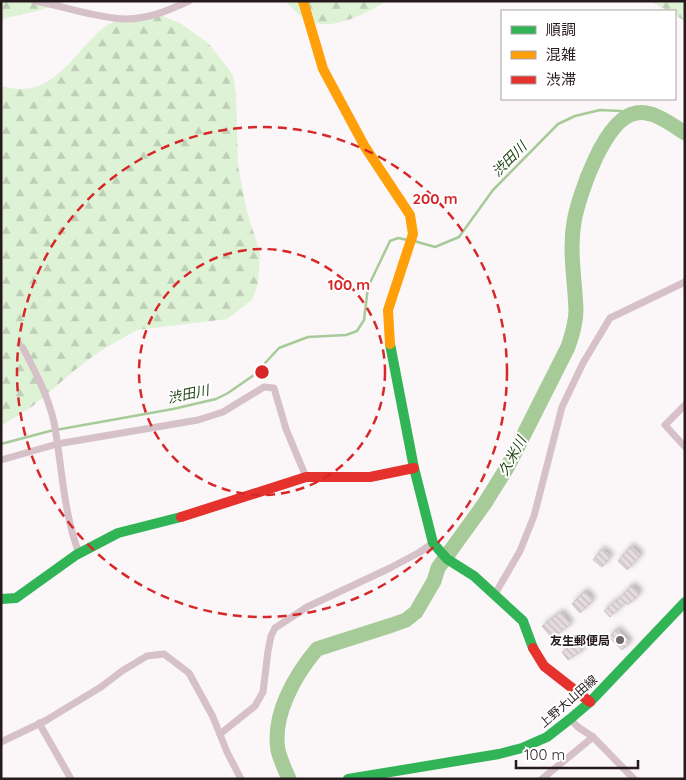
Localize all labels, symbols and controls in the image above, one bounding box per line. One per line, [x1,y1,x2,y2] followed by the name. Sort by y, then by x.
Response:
[501,10,676,100] legend
[546,20,576,39] text: 順調
[546,45,576,64] text: 混雑
[546,70,576,89] text: 渋滞
[488,136,532,180] water label: 渋田川
[413,189,458,208] text: 200 m
[328,275,370,294] text: 100 m
[253,363,271,381] centre of rings
[166,380,212,407] water label: 渋田川
[494,432,531,479] water label: 久米川
[550,633,610,648] place label: 友生郵便局
[614,634,626,646] marker: 友生郵便局
[536,672,600,730] street label: 上野大山田線
[516,738,638,770] scale bar
[524,745,565,764] text: 100 m

